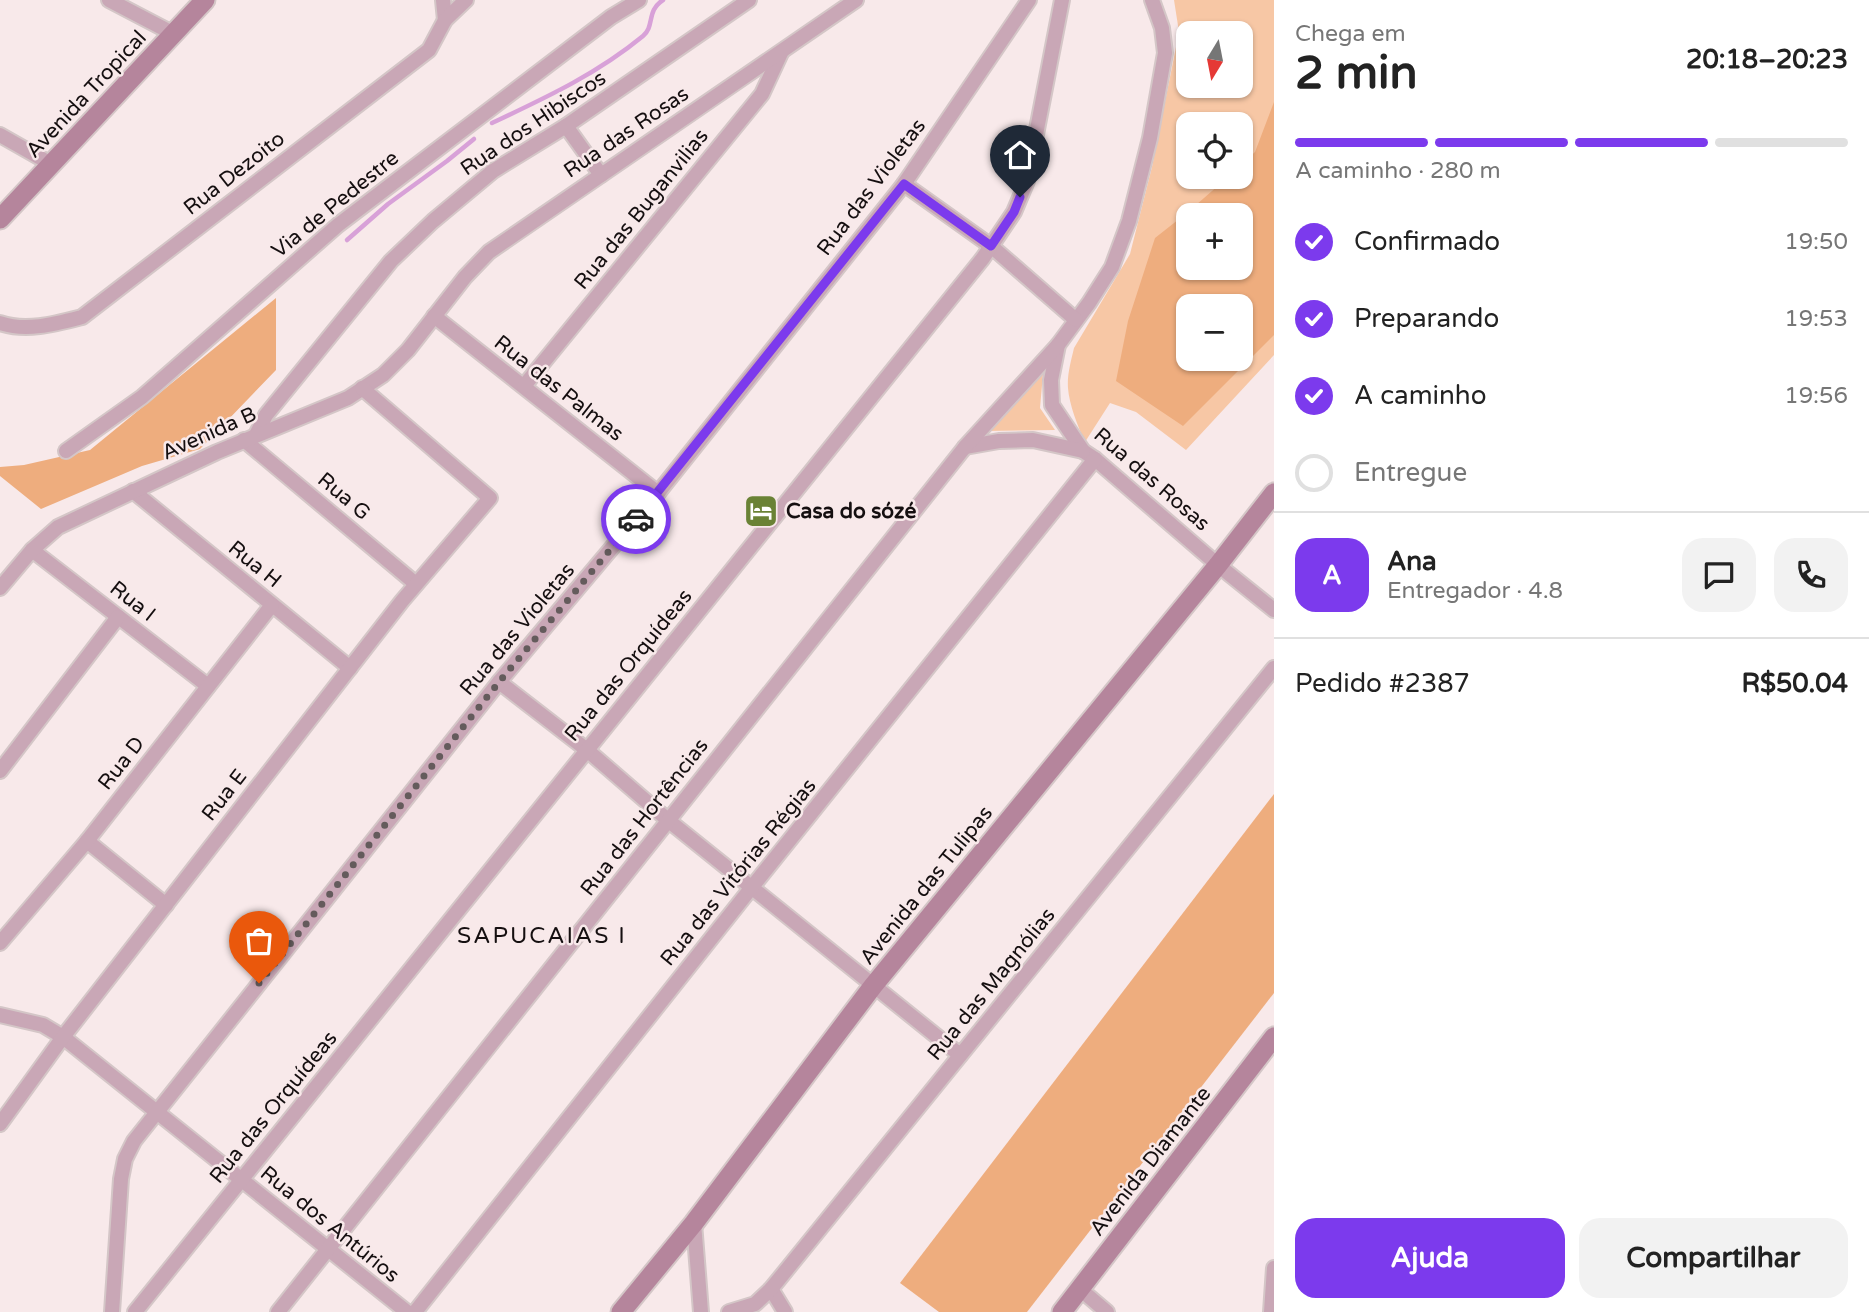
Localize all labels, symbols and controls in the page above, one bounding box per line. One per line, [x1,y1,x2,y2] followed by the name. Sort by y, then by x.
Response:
[1295,20,1406,48] text: Chega em
[1176,21,1253,98] north arrow
[1176,21,1253,371] map controls
[21,25,152,163] street label: Avenida Tropical
[1686,44,1848,75] text: 20:18–20:23
[1295,46,1418,101] text: 2 min
[456,66,611,181] street label: Rua dos Hibiscos
[559,81,693,183] street label: Rua das Rosas
[1176,112,1253,189] button: locate
[812,114,931,261] street label: Rua das Violetas
[569,124,714,295] street label: Rua das Buganvilias
[990,125,1050,197] pin
[179,126,290,221] street label: Rua Dezoito
[1001,136,1039,174] icon: home
[267,146,404,263] street label: Via de Pedestre
[1295,157,1501,185] text: A caminho · 280 m
[1176,203,1253,280] button: +
[1295,223,1333,261] icon: check
[1354,226,1500,257] text: Confirmado
[1784,228,1848,256] text: 19:50
[1176,294,1253,371] button: −
[1295,300,1333,338] icon: check
[1354,303,1499,334] text: Preparando
[1784,305,1848,333] text: 19:53
[489,330,628,447] street label: Rua das Palmas
[1295,377,1333,415] icon: check
[1354,380,1486,411] text: A caminho
[1784,382,1848,410] text: 19:56
[158,402,260,465] street label: Avenida B
[1089,422,1215,536] street label: Rua das Rosas
[1354,457,1467,488] text: Entregue
[312,467,375,526] street label: Rua G
[601,484,671,554] courier
[742,492,780,530] hotel icon: Casa do sózé
[786,499,917,524] place label: Casa do sózé
[617,500,655,538] icon: car
[223,536,286,593] street label: Rua H
[1682,538,1756,612] button: chat
[1774,538,1848,612] button: phone
[1387,546,1437,577] text: Ana
[455,558,580,701] street label: Rua das Violetas
[1322,560,1342,591] text: A
[105,576,160,627] street label: Rua I
[1387,577,1563,605] text: Entregador · 4.8
[559,584,697,746] street label: Rua das Orquídeas
[1295,668,1470,699] text: Pedido #2387
[1741,668,1848,699] text: R$50.04
[93,732,150,795] street label: Rua D
[575,734,714,901] street label: Rua das Hortências
[197,765,252,826] street label: Rua E
[655,774,822,971] street label: Rua das Vitórias Régias
[855,801,998,970] street label: Avenida das Tulipas
[922,903,1061,1066] street label: Rua das Magnólias
[229,911,289,983] pin
[240,922,278,960] icon: bag
[457,922,627,950] district label: SAPUCAIAS I
[204,1026,342,1188] street label: Rua das Orquídeas
[1084,1082,1216,1241] street label: Avenida Diamante
[255,1161,404,1288] street label: Rua dos Antúrios
[1295,1218,1565,1298] button: Ajuda
[1579,1218,1848,1298] button: Compartilhar

